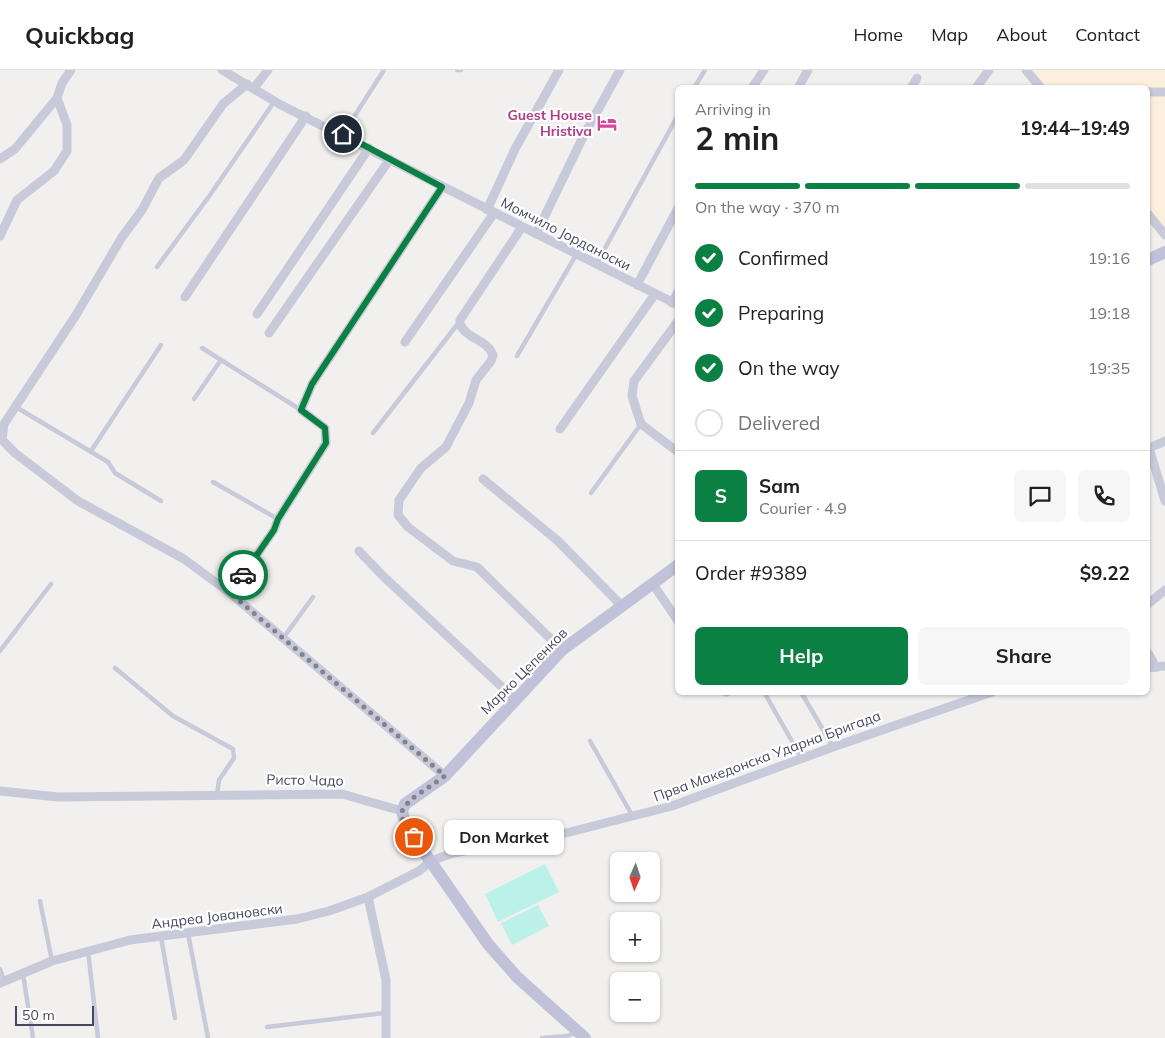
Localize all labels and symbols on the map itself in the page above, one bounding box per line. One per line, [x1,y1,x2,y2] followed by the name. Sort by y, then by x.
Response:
[507,106,592,140] place label: Guest House Hristiva
[596,112,618,134] hotel icon: Guest House Hristiva
[322,113,364,155] pin
[498,193,634,275] street label: Момчило Јорданоски
[218,550,268,600] courier
[477,624,571,718] street label: Марко Цепенков
[651,706,883,806] street label: Прва Македонска Ударна Бригада
[266,770,344,790] street label: Ристо Чадо
[393,816,435,858] pin
[444,820,564,854] callout: Don Market
[610,852,660,902] north arrow
[150,899,284,933] street label: Андреа Јовановски
[15,1003,94,1026] scale bar

